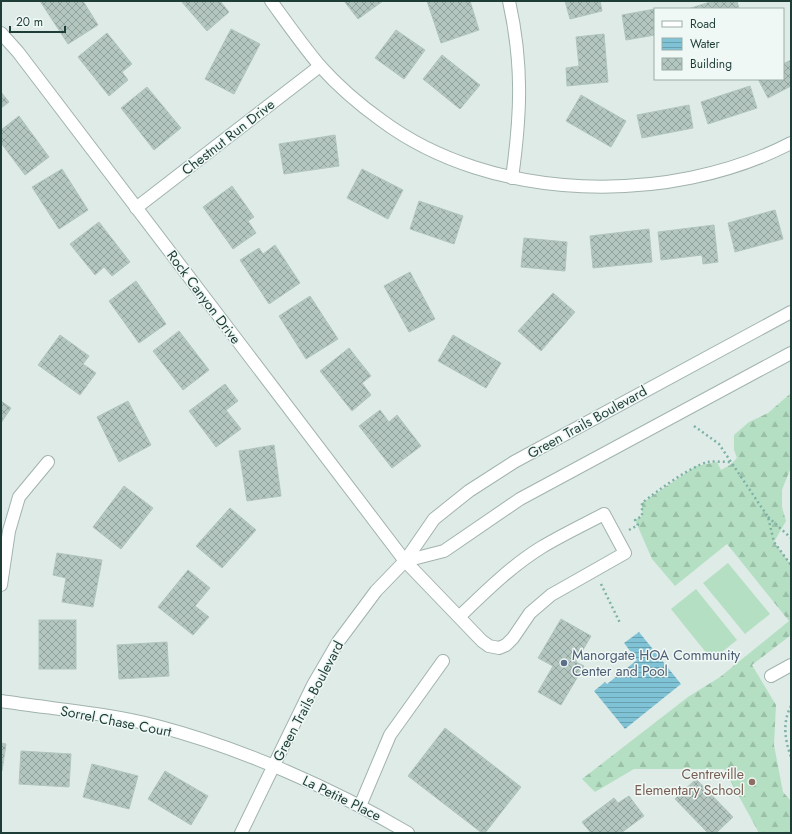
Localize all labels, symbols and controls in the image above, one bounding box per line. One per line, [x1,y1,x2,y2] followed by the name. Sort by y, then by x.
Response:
[10,8,65,34] scale bar
[654,8,784,80] legend
[16,13,43,31] text: 20 m
[690,15,716,33] text: Road
[690,35,721,53] text: Water
[690,55,732,73] text: Building
[177,94,279,180] street label: Chestnut Run Drive
[162,246,246,348] street label: Rock Canyon Drive
[524,381,650,463] street label: Green Trails Boulevard
[268,637,348,765] street label: Green Trails Boulevard
[572,645,741,681] place label: Manorgate HOA Community Center and Pool
[559,658,569,668] marker: Manorgate HOA Community Center and Pool
[59,700,174,742] street label: Sorrel Chase Court
[634,764,744,800] place label: Centreville Elementary School
[299,770,385,826] street label: La Petite Place
[747,777,757,787] marker: Centreville Elementary School

